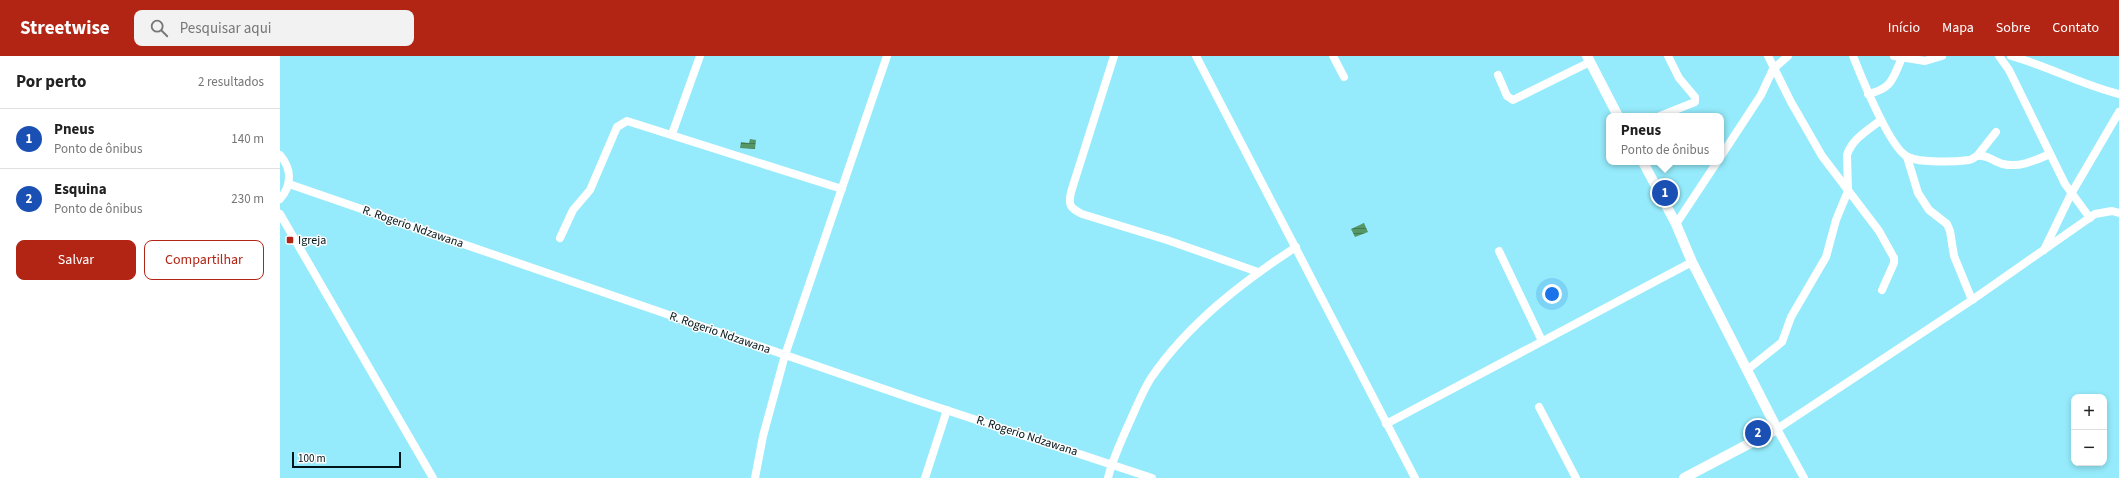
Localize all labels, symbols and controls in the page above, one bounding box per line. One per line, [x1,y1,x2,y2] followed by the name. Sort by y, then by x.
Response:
[134,10,414,46] search box
[20,15,110,42] text: Streetwise
[148,17,170,39] icon: search
[180,18,272,39] text: Pesquisar aqui
[1888,18,1920,38] text: Início
[1942,18,1974,38] text: Mapa
[1996,18,2030,38] text: Sobre
[2052,18,2099,38] text: Contato
[16,70,86,94] text: Por perto
[198,73,264,91] text: 2 resultados
[1606,113,1724,165] popup
[54,119,94,140] text: Pneus
[1621,120,1661,141] text: Pneus
[26,130,32,148] text: 1
[231,130,264,148] text: 140 m
[54,140,142,158] text: Ponto de ônibus
[1621,141,1709,159] text: Ponto de ônibus
[1652,178,1678,208] pin: 1
[54,179,107,200] text: Esquina
[26,190,32,208] text: 2
[231,190,264,208] text: 230 m
[54,200,142,218] text: Ponto de ônibus
[360,202,466,252] street label: R. Rogerio Ndzawana
[298,232,326,249] place label: Igreja
[285,235,295,245] marker: Igreja
[16,240,136,280] button: Salvar
[144,240,264,280] button: Compartilhar
[1542,284,1562,304] your location
[667,308,773,358] street label: R. Rogerio Ndzawana
[2071,394,2107,466] map controls
[2071,394,2107,430] button: +
[974,412,1080,460] street label: R. Rogerio Ndzawana
[1745,418,1771,448] pin: 2
[2071,430,2107,466] button: −
[292,450,401,469] scale bar
[298,451,326,466] text: 100 m

